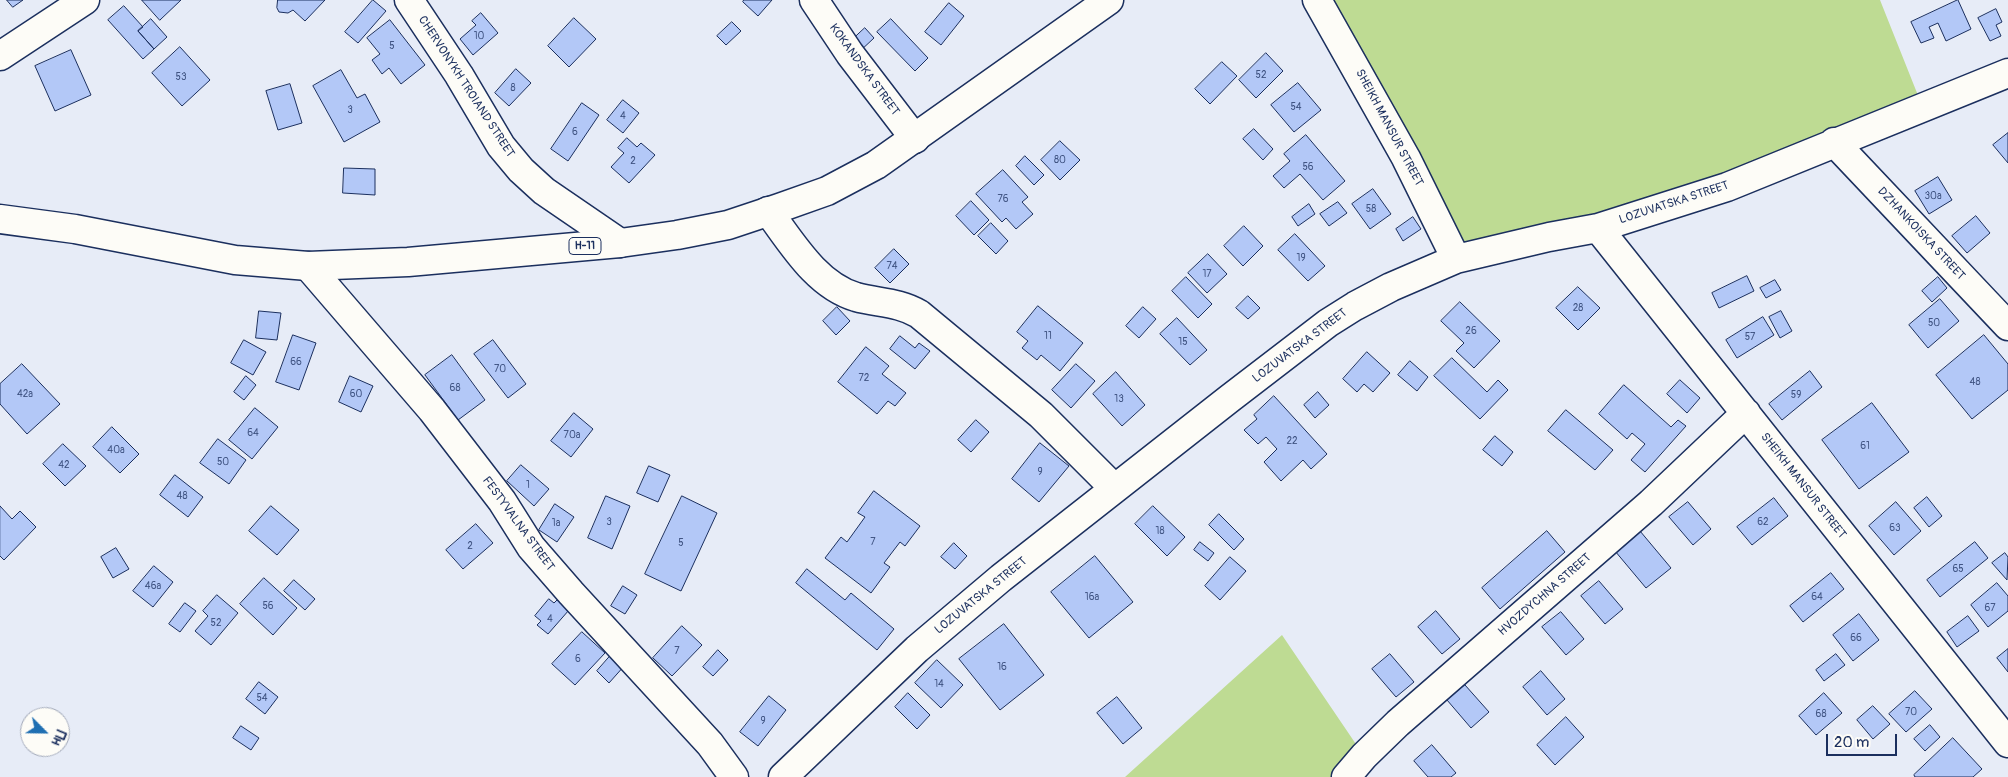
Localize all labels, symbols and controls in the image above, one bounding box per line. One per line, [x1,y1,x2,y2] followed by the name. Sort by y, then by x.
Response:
[415,14,517,160] street label: CHERVONYKH TROIAND STREET
[826,21,902,119] street label: KOKANDSKA STREET
[474,30,484,42] house number: 10
[389,40,395,52] house number: 5
[1352,67,1426,189] street label: SHEIKH MANSUR STREET
[1255,69,1267,81] house number: 52
[176,71,186,83] house number: 53
[510,82,516,94] house number: 8
[1290,101,1302,113] house number: 54
[347,104,353,116] house number: 3
[620,110,626,122] house number: 4
[572,126,578,138] house number: 6
[1054,154,1066,166] house number: 80
[630,155,636,167] house number: 2
[1302,161,1314,173] house number: 56
[1617,178,1731,228] street label: LOZUVATSKA STREET
[1874,185,1968,283] street label: DZHANKOISKA STREET
[1924,190,1942,202] house number: 30а
[997,193,1009,205] house number: 76
[1366,203,1376,215] house number: 58
[569,238,601,255] road number: Н-11
[1296,252,1306,264] house number: 19
[886,260,898,272] house number: 74
[1202,268,1212,280] house number: 17
[1573,302,1583,314] house number: 28
[1250,306,1350,386] street label: LOZUVATSKA STREET
[1928,317,1940,329] house number: 50
[1465,325,1477,337] house number: 26
[1044,330,1052,342] house number: 11
[1745,331,1755,343] house number: 57
[1178,336,1188,348] house number: 15
[290,356,302,368] house number: 66
[494,363,506,375] house number: 70
[859,372,869,384] house number: 72
[1970,376,1980,388] house number: 48
[450,382,460,394] house number: 68
[17,388,33,400] house number: 42а
[350,388,362,400] house number: 60
[1791,389,1801,401] house number: 59
[1114,393,1124,405] house number: 13
[247,427,259,439] house number: 64
[564,429,580,441] house number: 70а
[1757,430,1849,542] street label: SHEIKH MANSUR STREET
[1286,435,1298,447] house number: 22
[1860,440,1870,452] house number: 61
[107,444,125,456] house number: 40а
[217,456,229,468] house number: 50
[58,459,70,471] house number: 42
[1037,466,1043,478] house number: 9
[479,474,557,574] street label: FESTYVALNA STREET
[526,479,530,491] house number: 1
[177,490,187,502] house number: 48
[606,516,612,528] house number: 3
[1757,516,1769,528] house number: 62
[552,517,560,529] house number: 1а
[1889,522,1901,534] house number: 63
[1156,525,1164,537] house number: 18
[870,536,876,548] house number: 7
[678,537,684,549] house number: 5
[467,540,473,552] house number: 2
[1496,551,1594,639] street label: HVOZDYCHNA STREET
[932,554,1030,638] street label: LOZUVATSKA STREET
[1952,563,1964,575] house number: 65
[145,580,161,592] house number: 46а
[1085,591,1099,603] house number: 16а
[1811,591,1823,603] house number: 64
[262,600,274,612] house number: 56
[1984,602,1996,614] house number: 67
[547,613,553,625] house number: 4
[210,617,222,629] house number: 52
[1850,632,1862,644] house number: 66
[674,645,680,657] house number: 7
[575,653,581,665] house number: 6
[997,661,1007,673] house number: 16
[934,678,944,690] house number: 14
[256,692,268,704] house number: 54
[1905,706,1917,718] house number: 70
[20,707,70,757] north arrow
[1816,708,1826,720] house number: 68
[760,715,766,727] house number: 9
[1828,724,1899,756] scale bar
[48,727,69,748] text: Пн
[1834,733,1869,752] text: 20 m

